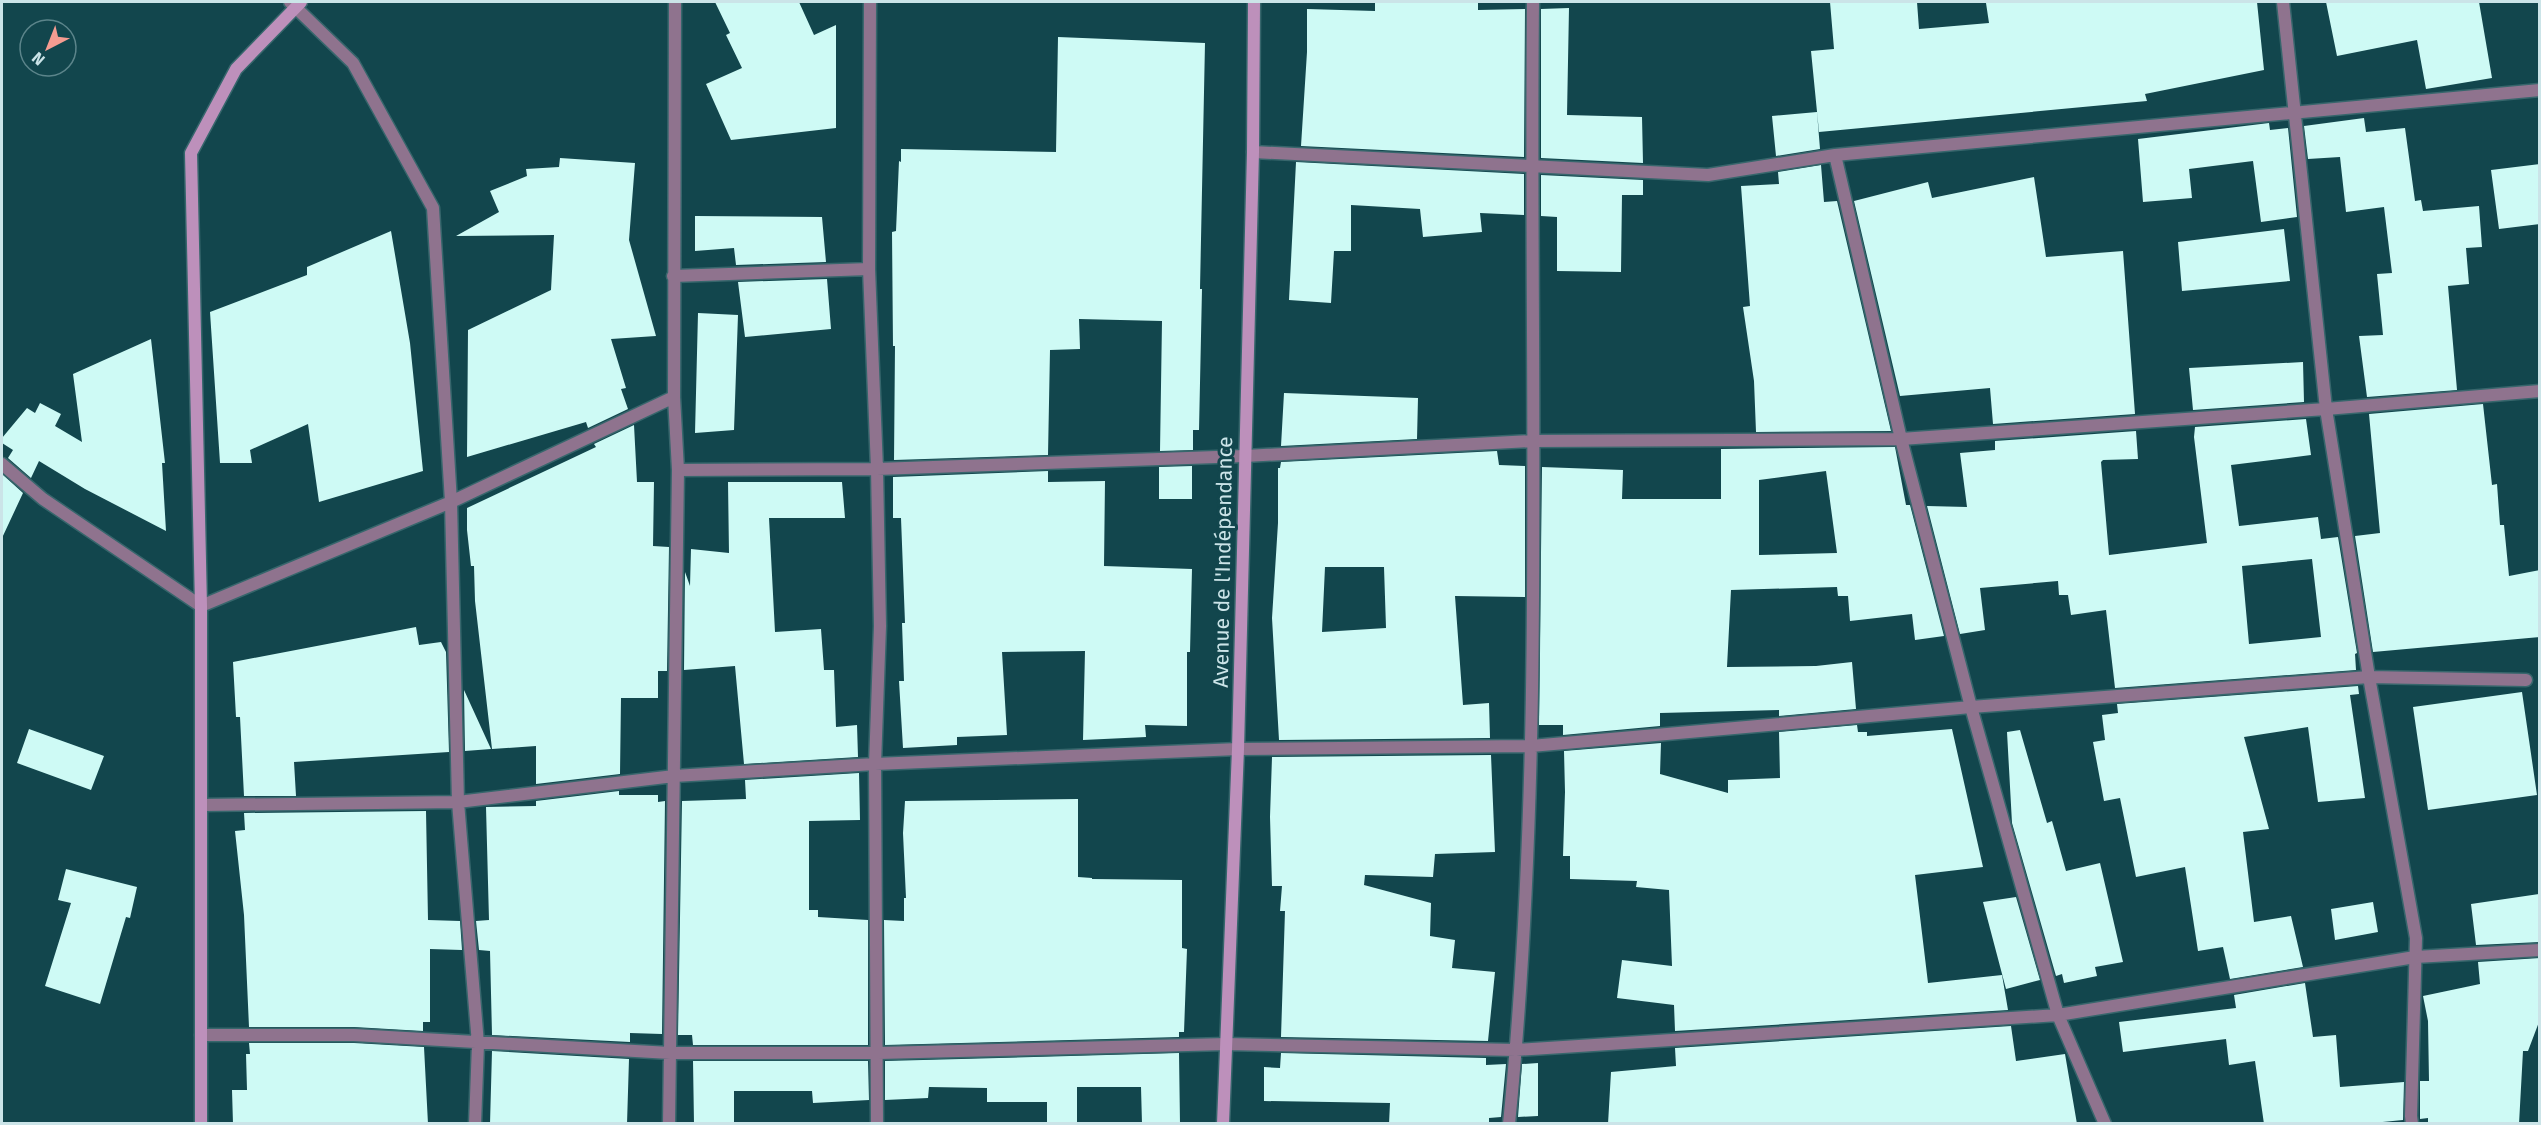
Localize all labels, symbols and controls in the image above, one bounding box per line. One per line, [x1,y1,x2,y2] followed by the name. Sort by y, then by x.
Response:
[18,18,78,78] north arrow
[28,48,49,69] text: N
[1208,436,1238,688] street label: Avenue de l'Indépendance

